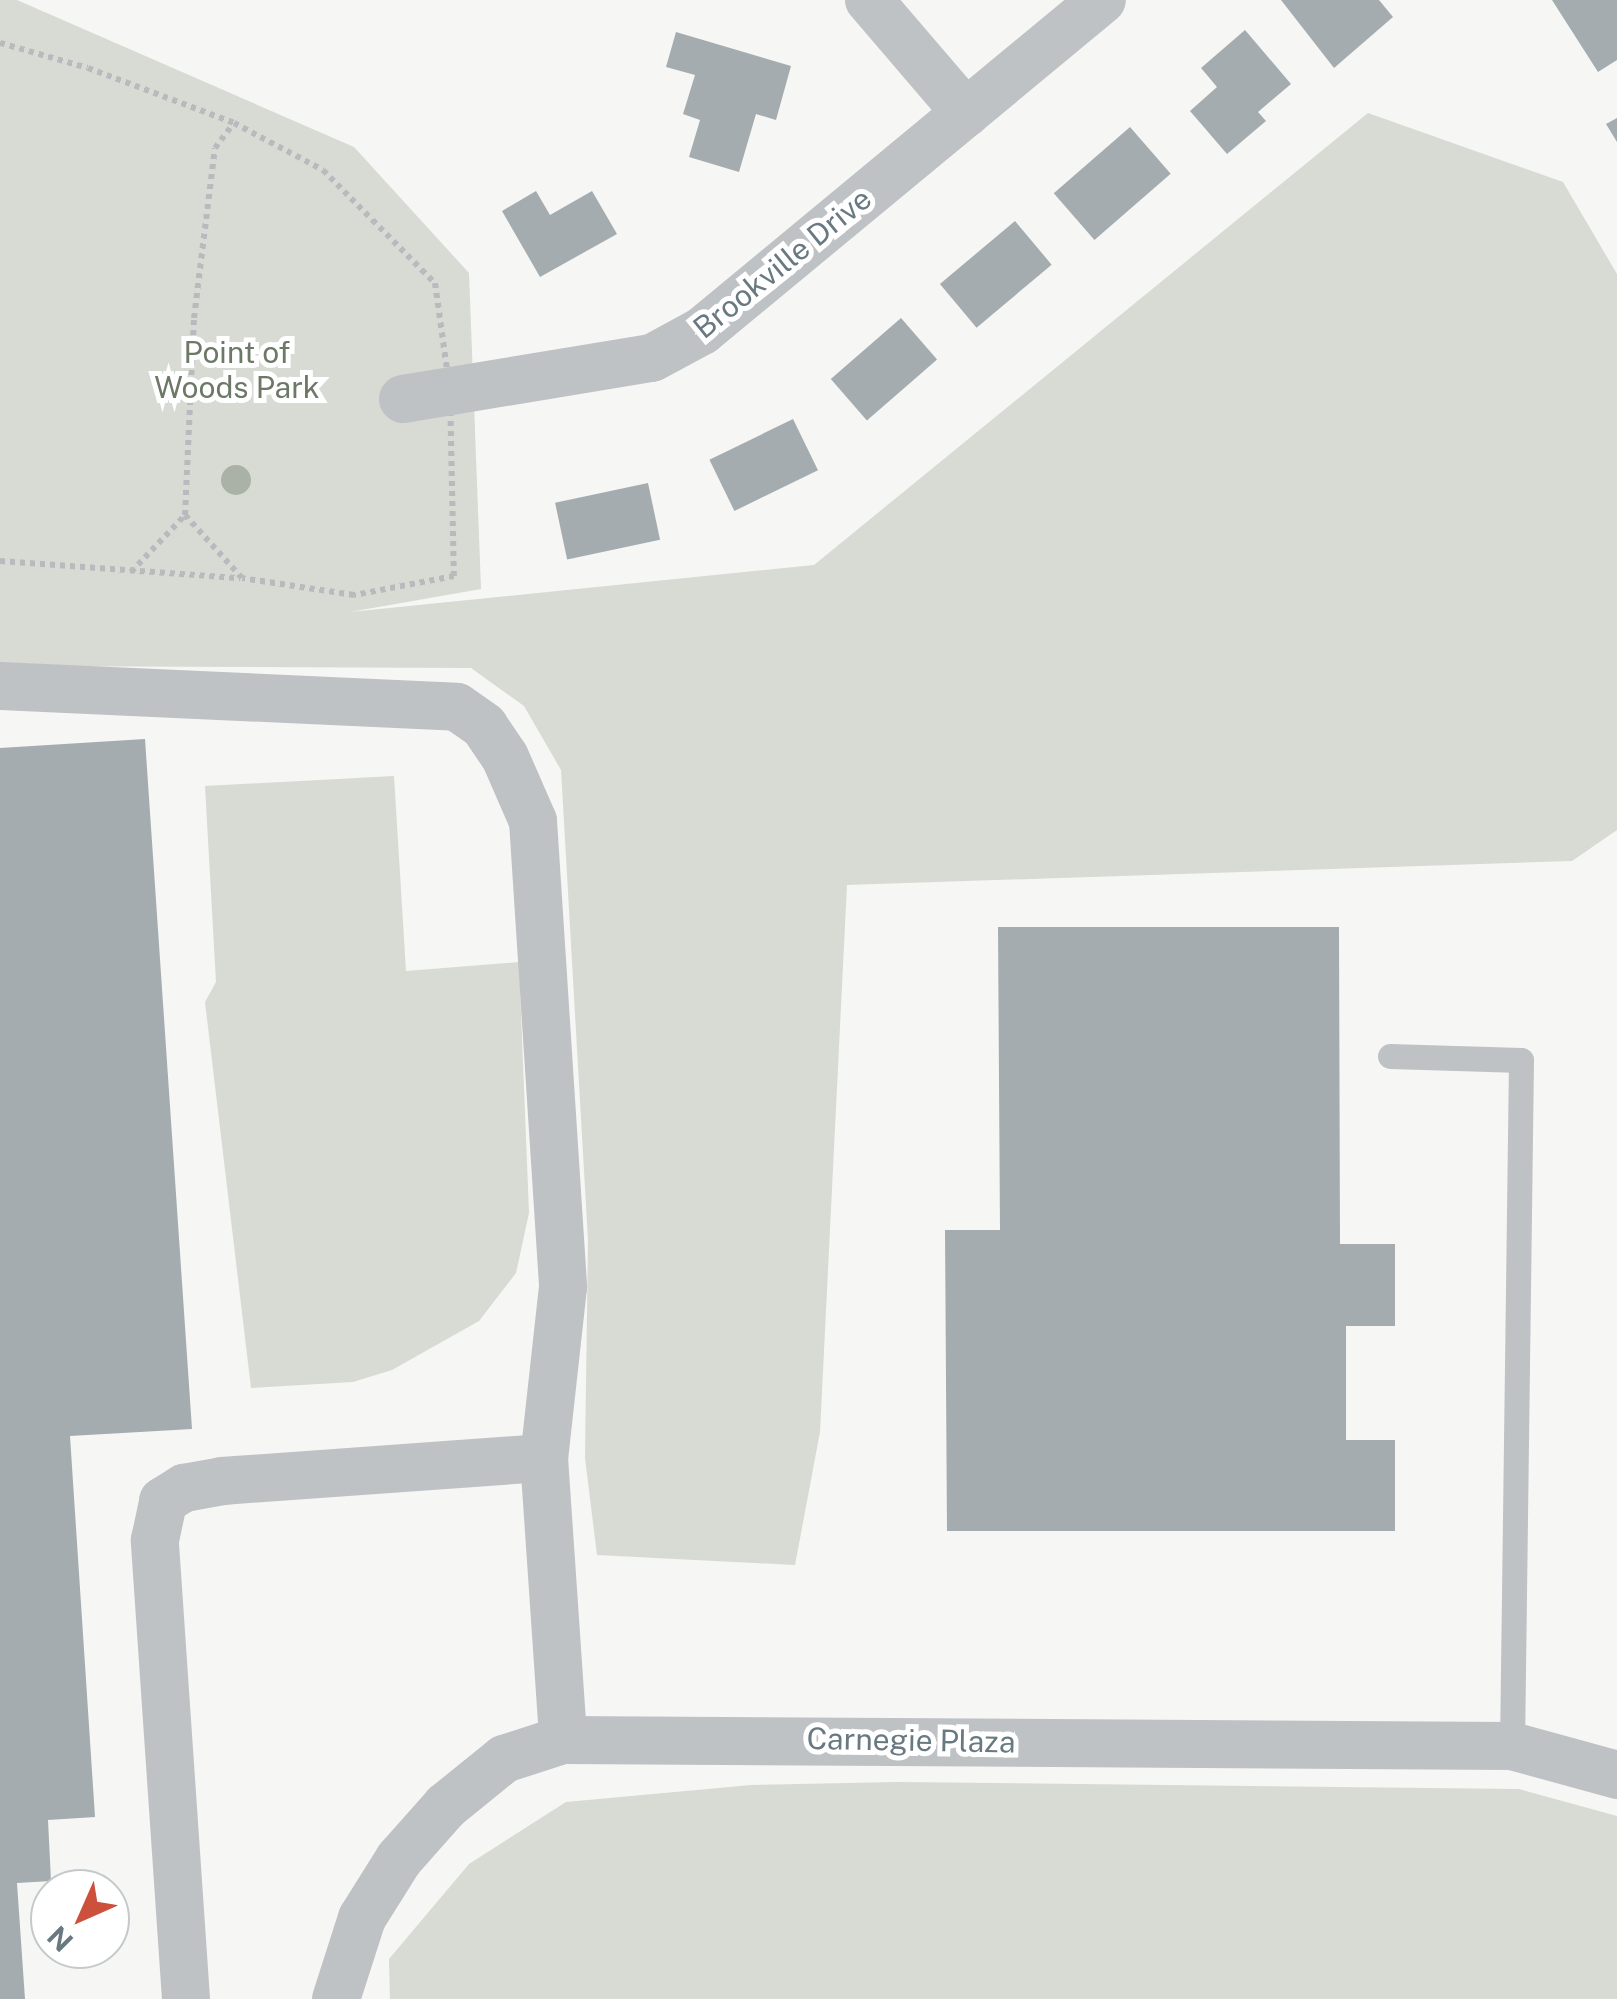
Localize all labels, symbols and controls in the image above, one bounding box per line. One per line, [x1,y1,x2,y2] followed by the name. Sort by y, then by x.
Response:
[686,180,878,346] street label: Brookville Drive
[154,334,320,404] park label: Point of Woods Park
[806,1720,1016,1760] street label: Carnegie Plaza
[30,1869,130,1969] north arrow
[40,1920,79,1959] text: N

